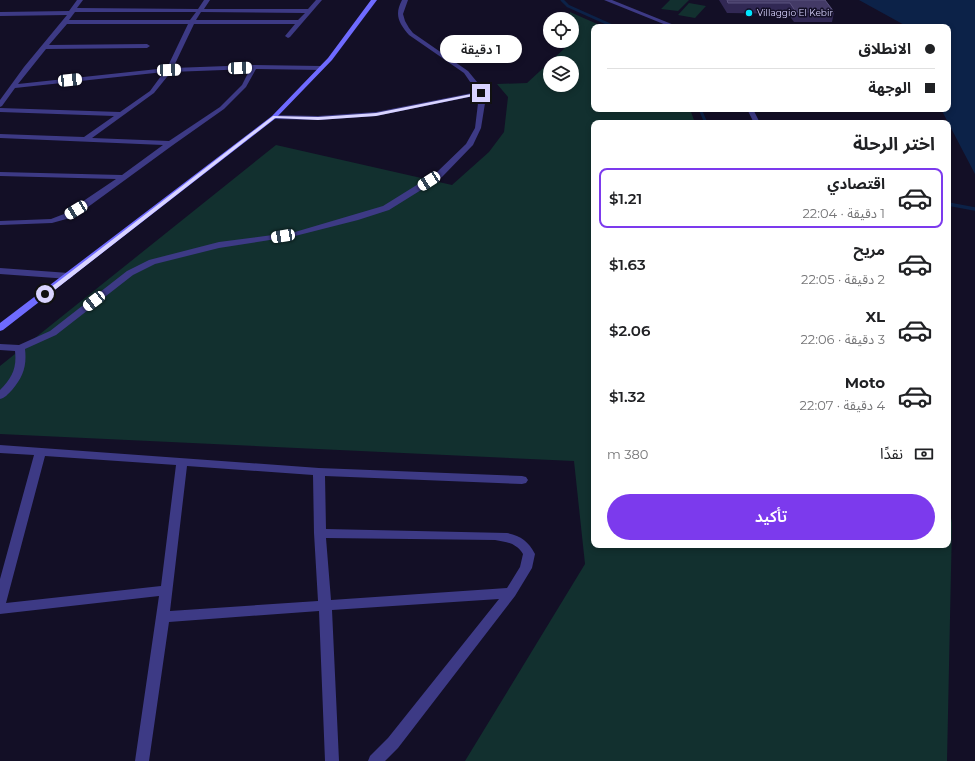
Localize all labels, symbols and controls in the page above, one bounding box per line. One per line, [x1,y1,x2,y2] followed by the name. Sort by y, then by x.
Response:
[757,7,833,18] place label: Villaggio El Kebir
[744,8,754,18] marker: Villaggio El Kebir
[543,12,579,92] map controls
[543,12,579,48] button: locate
[440,35,522,63] callout: 1 دقيقة
[859,39,911,58] text: الانطلاق
[461,41,501,57] text: 1 دقيقة
[543,56,579,92] button: layers
[228,62,252,74] car
[157,64,181,76] car
[57,73,83,87] car
[868,78,911,97] text: الوجهة
[472,84,490,102] route end
[853,133,935,155] text: اختر الرحلة
[416,169,442,193] car
[827,174,885,193] text: اقتصادي
[897,180,933,216] icon: car
[609,189,642,208] text: $1.21
[63,199,89,221] car
[802,205,885,221] text: 1 دقيقة · 22:04
[270,228,296,244] car
[853,240,885,259] text: مريح
[897,246,933,282] icon: car
[609,255,646,274] text: $1.63
[801,271,885,287] text: 2 دقيقة · 22:05
[36,285,54,303] route start
[81,289,107,313] car
[866,307,885,326] text: XL
[897,312,933,348] icon: car
[609,321,650,340] text: $2.06
[800,331,885,347] text: 3 دقيقة · 22:06
[845,373,885,392] text: Moto
[897,378,933,414] icon: car
[609,387,645,406] text: $1.32
[800,397,885,413] text: 4 دقيقة · 22:07
[913,443,935,465] icon: cash
[880,444,903,463] text: نقدًا
[607,446,648,462] text: 380 m
[607,494,935,540] button: تأكيد

